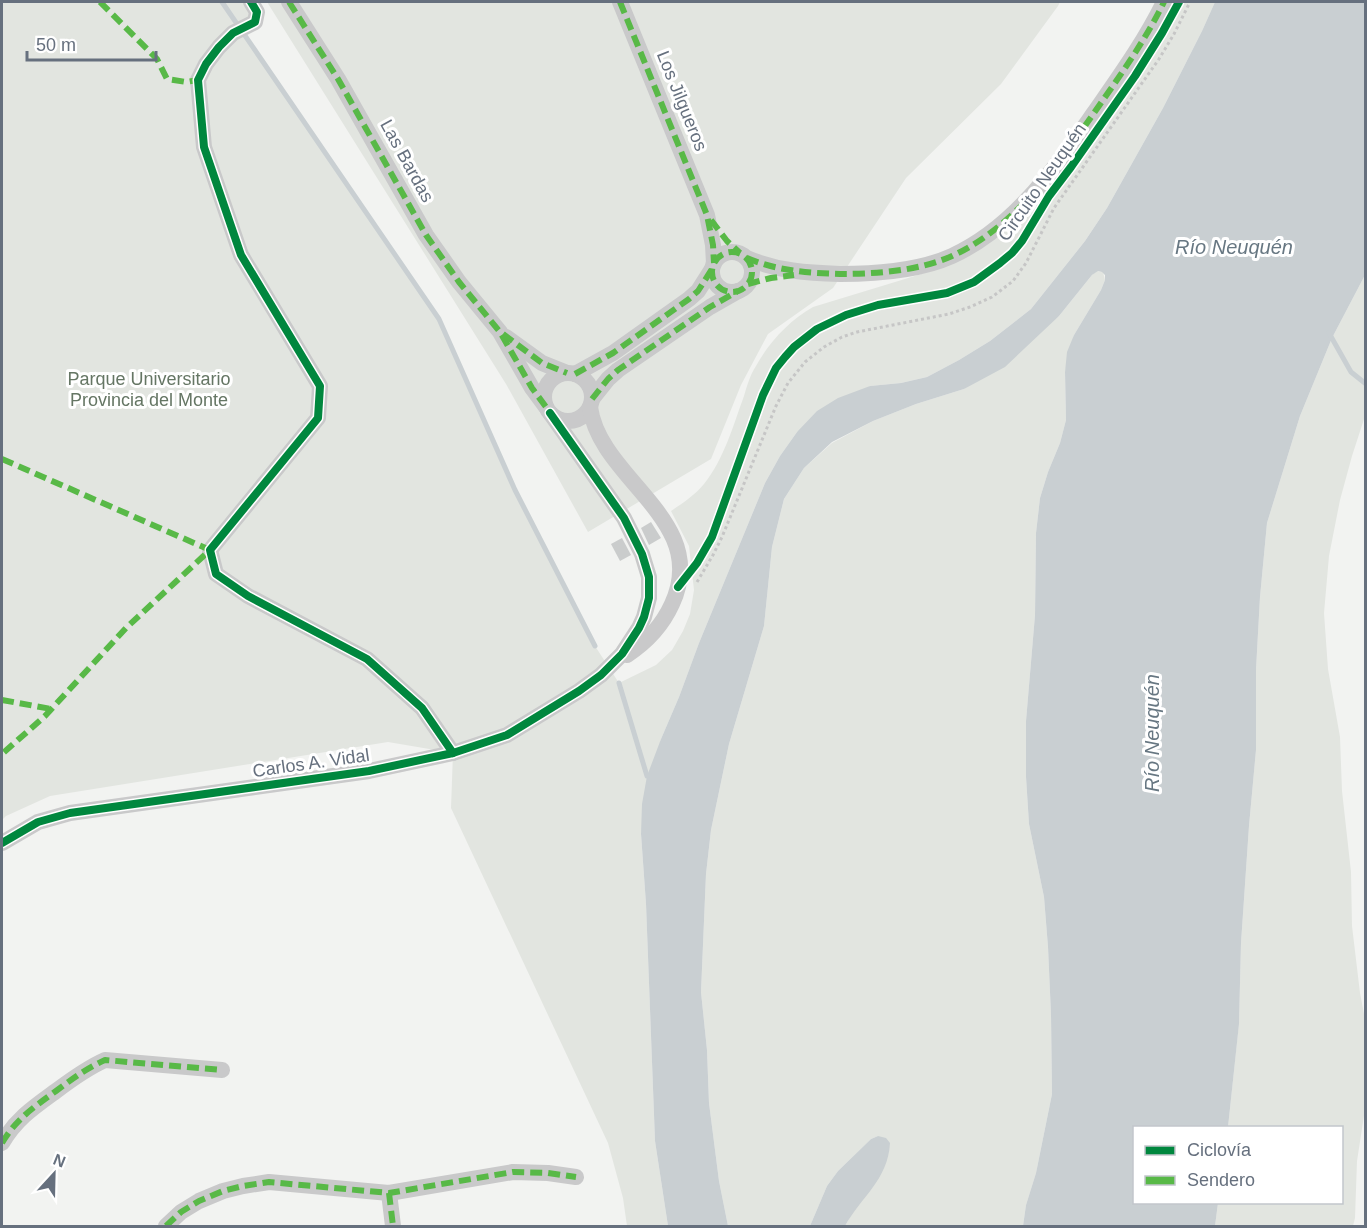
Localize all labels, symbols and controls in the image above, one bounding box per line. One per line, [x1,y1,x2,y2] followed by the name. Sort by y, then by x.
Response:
[27,24,156,62] scale bar
[36,35,76,55] text: 50 m
[653,48,711,154] street label: Los Jilgueros
[376,116,438,206] street label: Las Bardas
[994,119,1090,245] street label: Circuito Neuquén
[1175,236,1293,258] water label: Río Neuquén
[67,369,231,410] park label: Parque Universitario Provincia del Monte
[1141,674,1163,792] water label: Río Neuquén
[251,745,371,781] street label: Carlos A. Vidal
[1133,1126,1343,1204] legend
[1187,1140,1252,1160] text: Ciclovía
[24,1144,84,1204] north arrow
[51,1151,68,1171] text: N
[1187,1170,1255,1190] text: Sendero

